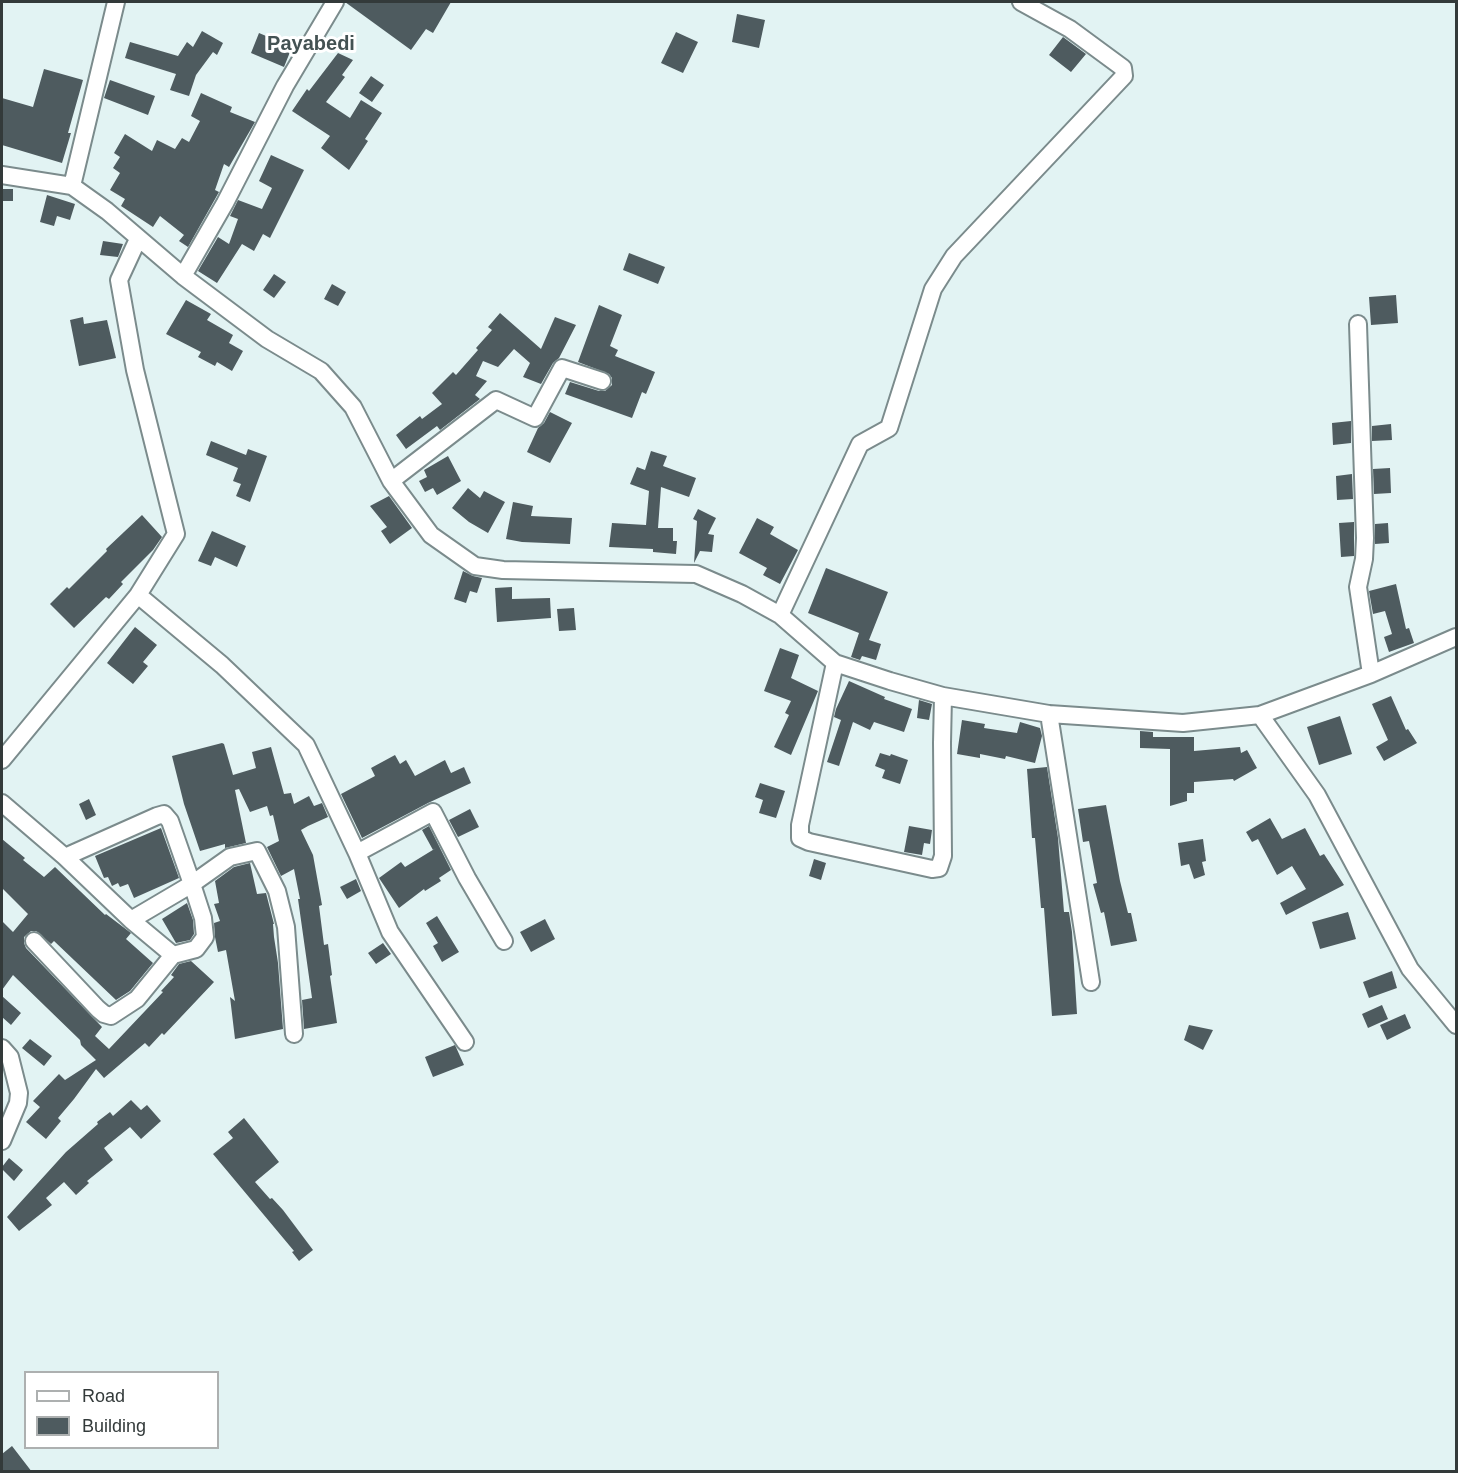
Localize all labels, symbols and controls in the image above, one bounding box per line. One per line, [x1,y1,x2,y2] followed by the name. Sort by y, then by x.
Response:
[267,32,355,56] district label: Payabedi
[24,1371,219,1449] legend
[82,1386,125,1406] text: Road
[82,1416,146,1436] text: Building

